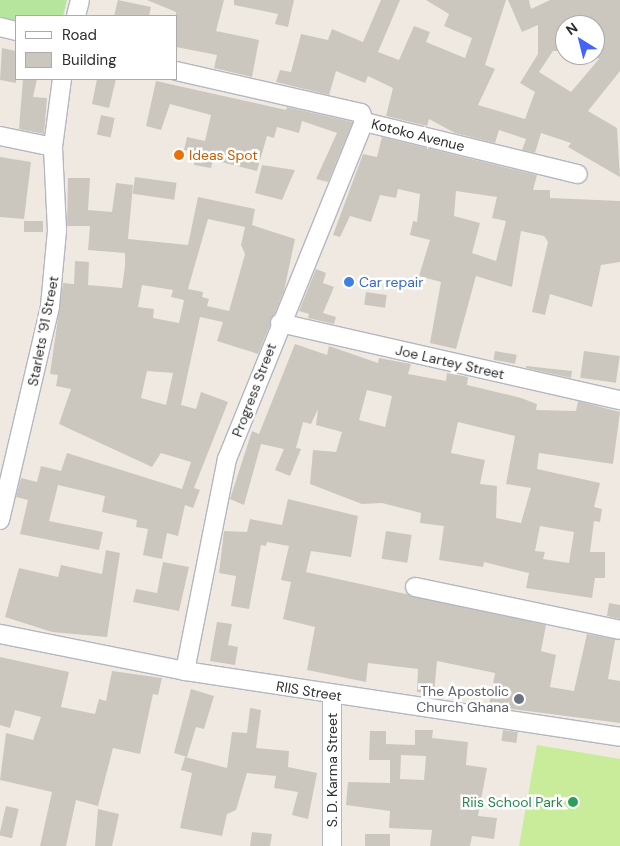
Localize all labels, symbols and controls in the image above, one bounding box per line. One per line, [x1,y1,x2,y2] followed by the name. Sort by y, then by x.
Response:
[15,15,178,80] legend
[555,15,605,65] north arrow
[562,18,581,39] text: N
[62,25,97,45] text: Road
[62,50,117,70] text: Building
[370,115,466,155] street label: Kotoko Avenue
[189,147,258,163] place label: Ideas Spot
[173,149,185,161] marker: Ideas Spot
[24,274,62,388] street label: Starlets '91 Street
[359,274,423,290] place label: Car repair
[343,276,355,288] marker: Car repair
[228,341,280,439] street label: Progress Street
[394,341,506,383] street label: Joe Lartey Street
[275,678,343,704] street label: RIIS Street
[416,683,509,716] place label: The Apostolic Church Ghana
[513,693,525,705] marker: The Apostolic Church Ghana
[324,713,340,827] street label: S. D. Karma Street
[462,794,563,810] place label: Riis School Park
[567,796,579,808] marker: Riis School Park

